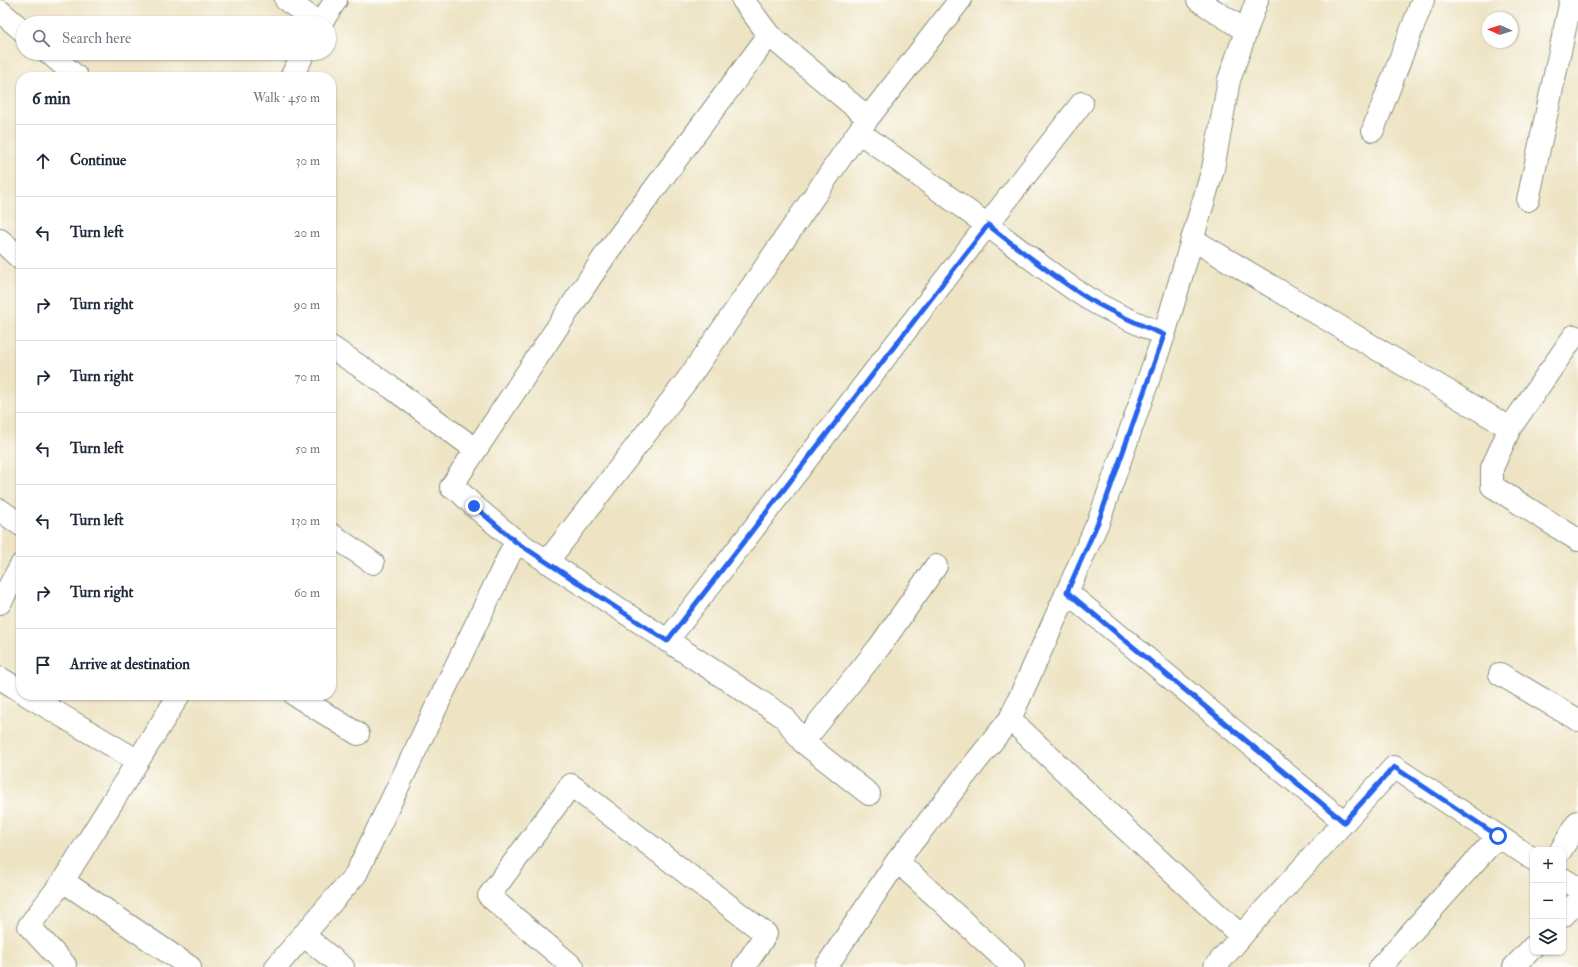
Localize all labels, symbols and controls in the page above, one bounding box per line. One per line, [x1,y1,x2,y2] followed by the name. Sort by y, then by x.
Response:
[1482,12,1518,48] north arrow
[16,16,336,60] search box
[30,27,52,49] icon: search
[62,29,131,48] text: Search here
[32,88,71,109] text: 6 min
[253,90,320,106] text: Walk · 450 m
[32,150,54,172] icon: ahead
[70,151,126,170] text: Continue
[296,153,320,169] text: 30 m
[32,222,54,244] icon: left
[70,223,124,242] text: Turn left
[294,225,320,241] text: 20 m
[32,294,54,316] icon: right
[70,295,133,314] text: Turn right
[294,297,320,313] text: 90 m
[32,366,54,388] icon: right
[70,367,133,386] text: Turn right
[295,369,320,385] text: 70 m
[32,438,54,460] icon: left
[70,439,124,458] text: Turn left
[295,441,320,457] text: 50 m
[465,497,483,515] route end
[32,510,54,532] icon: left
[70,511,124,530] text: Turn left
[291,513,320,529] text: 130 m
[32,582,54,604] icon: right
[70,583,133,602] text: Turn right
[294,585,320,601] text: 60 m
[32,654,54,676] icon: arrive
[70,655,190,674] text: Arrive at destination
[1489,827,1507,845] route start
[1530,847,1566,955] map controls
[1530,847,1566,883] button: +
[1530,883,1566,919] button: −
[1530,919,1566,955] button: layers

